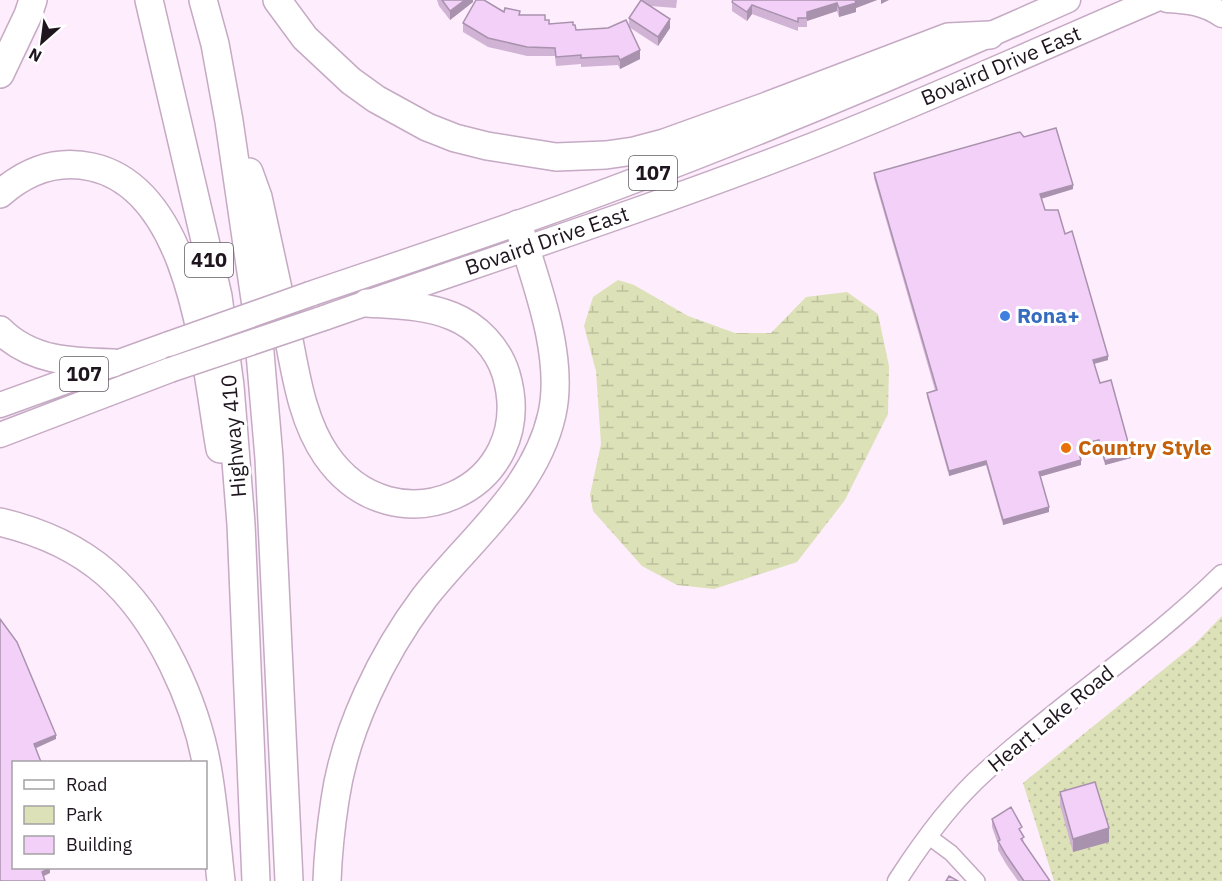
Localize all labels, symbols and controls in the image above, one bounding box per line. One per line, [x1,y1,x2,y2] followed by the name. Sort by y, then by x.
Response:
[12,12,72,72] north arrow
[916,19,1085,111] street label: Bovaird Drive East
[25,44,45,67] text: N
[629,156,677,190] road number: 107
[461,199,632,281] street label: Bovaird Drive East
[185,243,233,277] road number: 410
[1017,301,1080,329] place label: Rona+
[998,309,1012,323] marker: Rona+
[60,357,108,391] road number: 107
[214,373,252,499] street label: Highway 410
[1078,433,1212,461] place label: Country Style
[1059,441,1073,455] marker: Country Style
[981,659,1119,778] street label: Heart Lake Road
[12,761,207,869] legend
[66,773,107,796] text: Road
[66,803,103,826] text: Park
[66,833,133,856] text: Building

